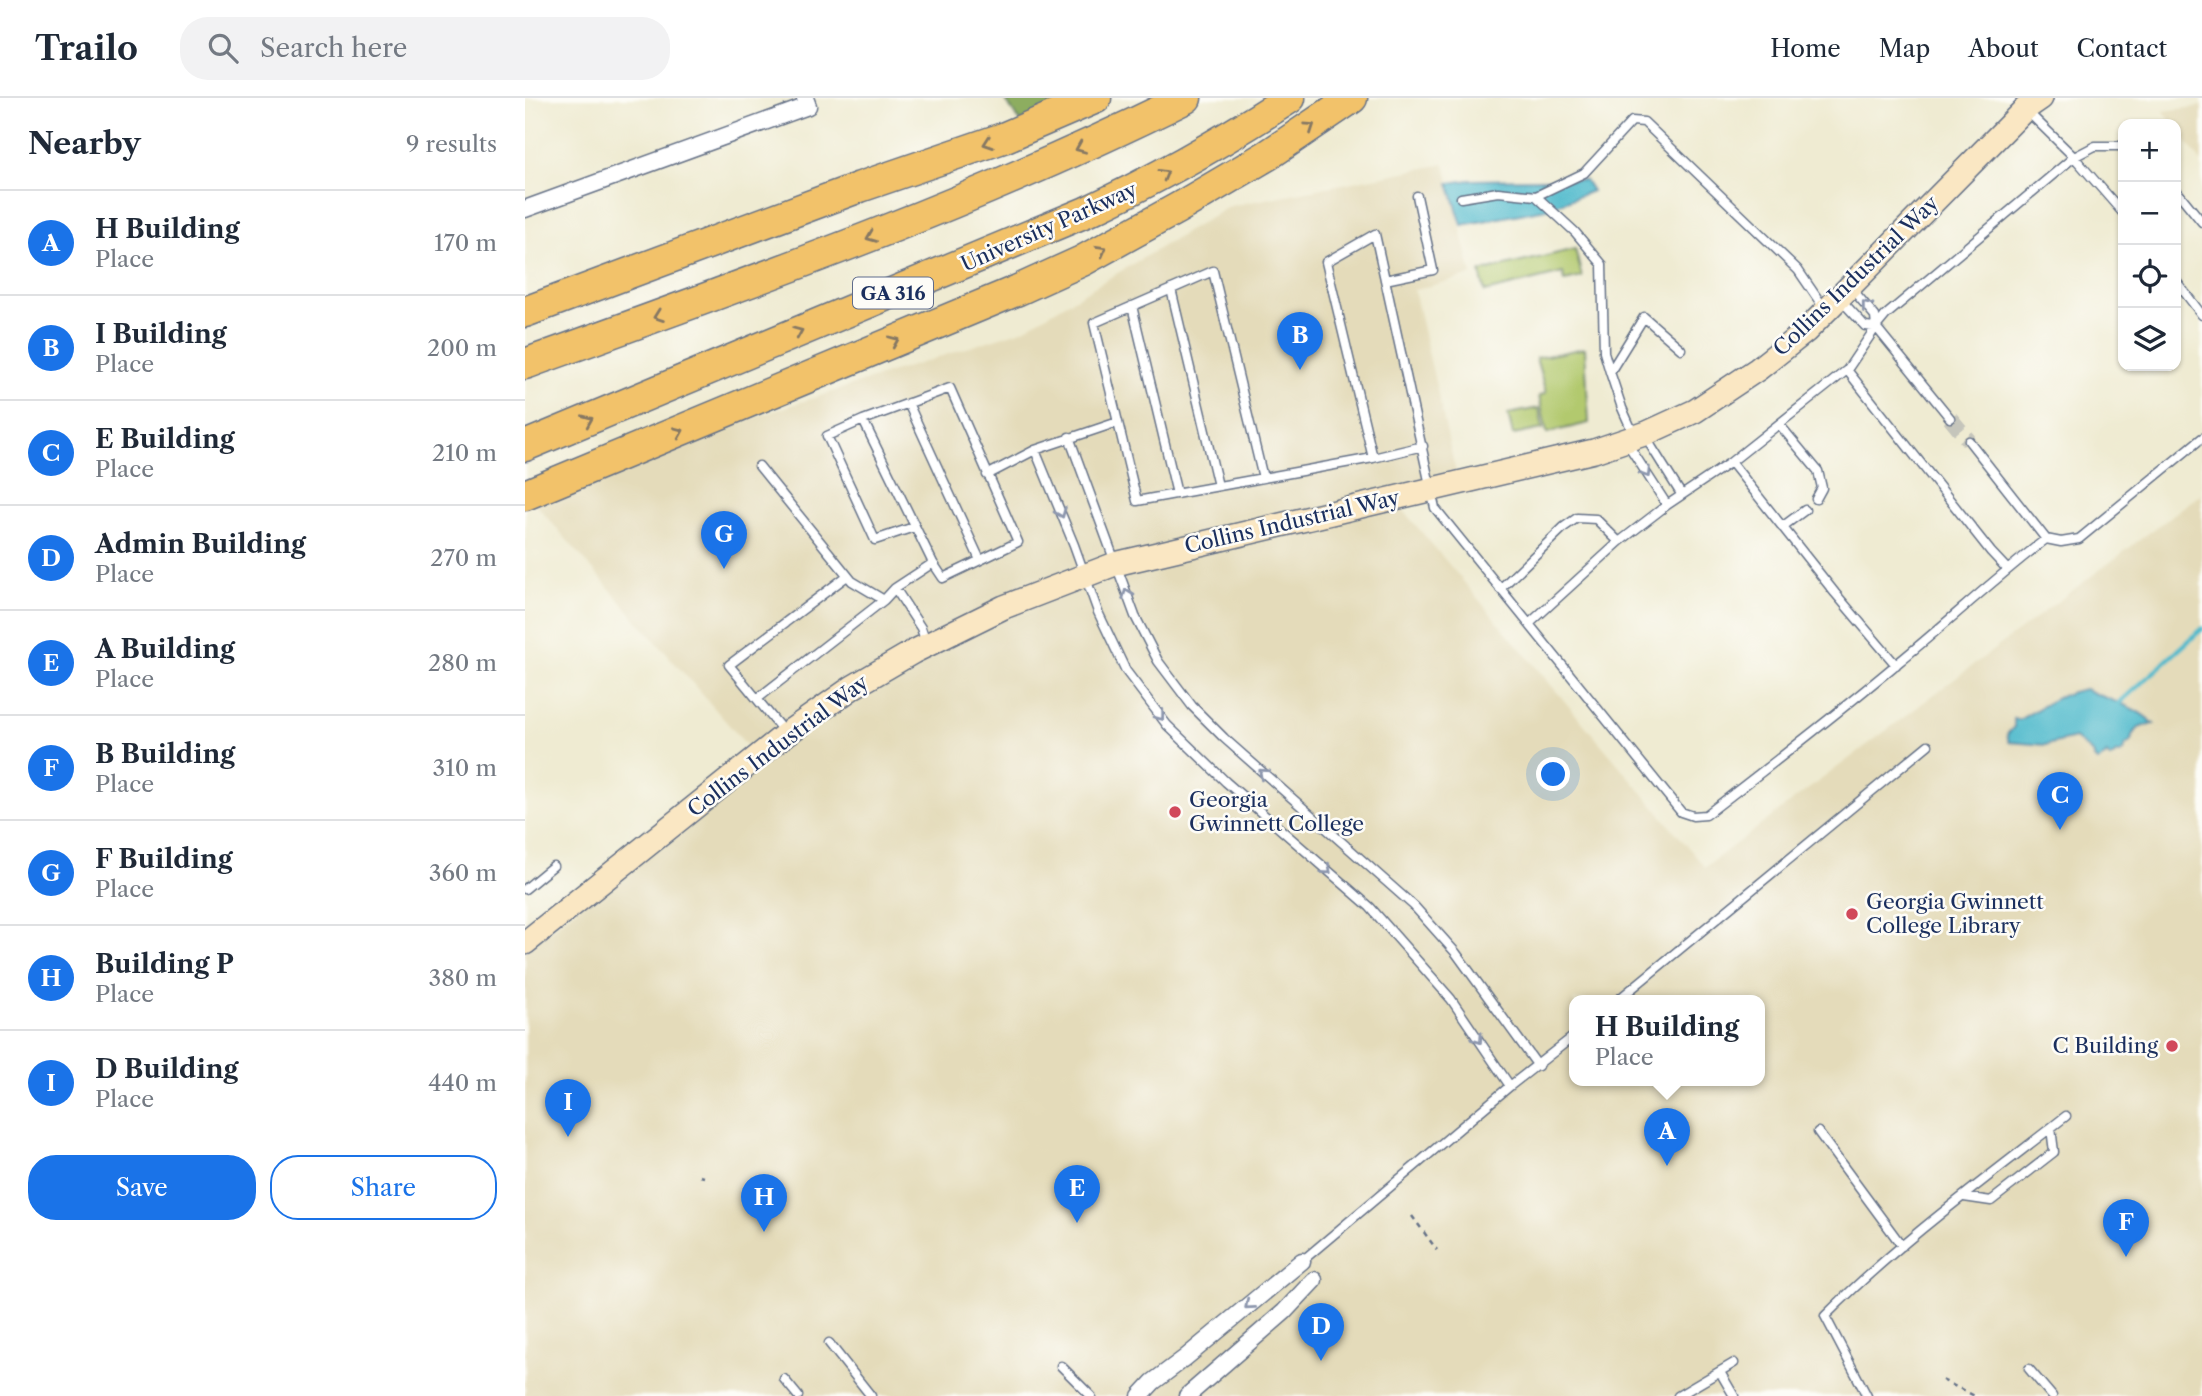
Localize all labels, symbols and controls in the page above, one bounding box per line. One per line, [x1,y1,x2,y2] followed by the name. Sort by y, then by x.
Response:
[180,17,670,80] search box
[35,28,138,69] text: Trailo
[204,29,242,67] icon: search
[260,32,407,64] text: Search here
[1770,34,1841,63] text: Home
[1879,34,1930,63] text: Map
[1968,34,2039,63] text: About
[2077,34,2167,63] text: Contact
[2118,119,2181,371] map controls
[2118,119,2181,182] button: +
[1302,123,1315,135] one-way arrow
[28,125,141,162] text: Nearby
[406,130,497,158] text: 9 results
[982,135,994,149] one-way arrow
[1075,140,1087,154] one-way arrow
[1157,169,1169,182] one-way arrow
[957,176,1141,277] street label: University Parkway
[2118,182,2181,245] button: −
[1768,190,1944,361] street label: Collins Industrial Way
[95,213,240,245] text: H Building
[865,228,877,242] one-way arrow
[42,229,60,257] text: A
[434,229,497,257] text: 170 m
[95,245,154,273] text: Place
[1094,245,1107,258] one-way arrow
[2118,245,2181,308] button: locate
[853,278,933,308] road number: GA 316
[1862,301,1874,314] one-way arrow
[652,308,664,322] one-way arrow
[2118,308,2181,371] button: layers
[1277,312,1323,370] pin: B
[95,318,227,350] text: I Building
[790,326,803,340] one-way arrow
[42,334,60,362] text: B
[427,334,497,362] text: 200 m
[887,336,899,350] one-way arrow
[95,350,154,378] text: Place
[581,414,593,428] one-way arrow
[95,423,235,455] text: E Building
[671,426,684,440] one-way arrow
[42,439,60,467] text: C
[432,439,497,467] text: 210 m
[95,455,154,483] text: Place
[1638,465,1651,478] one-way arrow
[1182,485,1402,558] street label: Collins Industrial Way
[1052,506,1066,518] one-way arrow
[701,511,747,569] pin: G
[95,528,306,560] text: Admin Building
[41,544,61,572] text: D
[430,544,497,572] text: 270 m
[95,560,154,588] text: Place
[1121,589,1135,601] one-way arrow
[95,633,235,665] text: A Building
[43,649,59,677] text: E
[428,649,497,677] text: 280 m
[95,665,154,693] text: Place
[682,669,873,822] street label: Collins Industrial Way
[1151,708,1164,721] one-way arrow
[95,738,235,770] text: B Building
[43,754,59,782] text: F
[433,754,497,782] text: 310 m
[1536,757,1570,791] your location
[1258,769,1271,781] one-way arrow
[95,770,154,798] text: Place
[2037,772,2083,830] pin: C
[1189,787,1364,836] place label: Georgia Gwinnett College
[1167,804,1183,820] marker: Georgia Gwinnett College
[95,843,233,875] text: F Building
[41,859,61,887] text: G
[429,859,497,887] text: 360 m
[1319,861,1332,874] one-way arrow
[95,875,154,903] text: Place
[1866,889,2044,938] place label: Georgia Gwinnett College Library
[1844,906,1860,922] marker: Georgia Gwinnett College Library
[95,948,234,980] text: Building P
[41,964,62,992] text: H
[429,964,497,992] text: 380 m
[95,980,154,1008] text: Place
[1569,995,1765,1086] popup
[1595,1011,1739,1043] text: H Building
[1470,1031,1483,1044] one-way arrow
[2053,1033,2159,1058] place label: C Building
[2164,1038,2180,1054] marker: C Building
[1595,1043,1654,1071] text: Place
[95,1053,239,1085] text: D Building
[46,1069,56,1097] text: I
[428,1069,497,1097] text: 440 m
[545,1079,591,1137] pin: I
[95,1085,154,1113] text: Place
[1644,1108,1690,1166] pin: A
[28,1155,256,1220] button: Save
[270,1155,497,1220] button: Share
[1054,1165,1100,1223] pin: E
[741,1174,787,1232] pin: H
[2103,1199,2149,1257] pin: F
[1244,1296,1257,1309] one-way arrow
[1298,1303,1344,1361] pin: D

